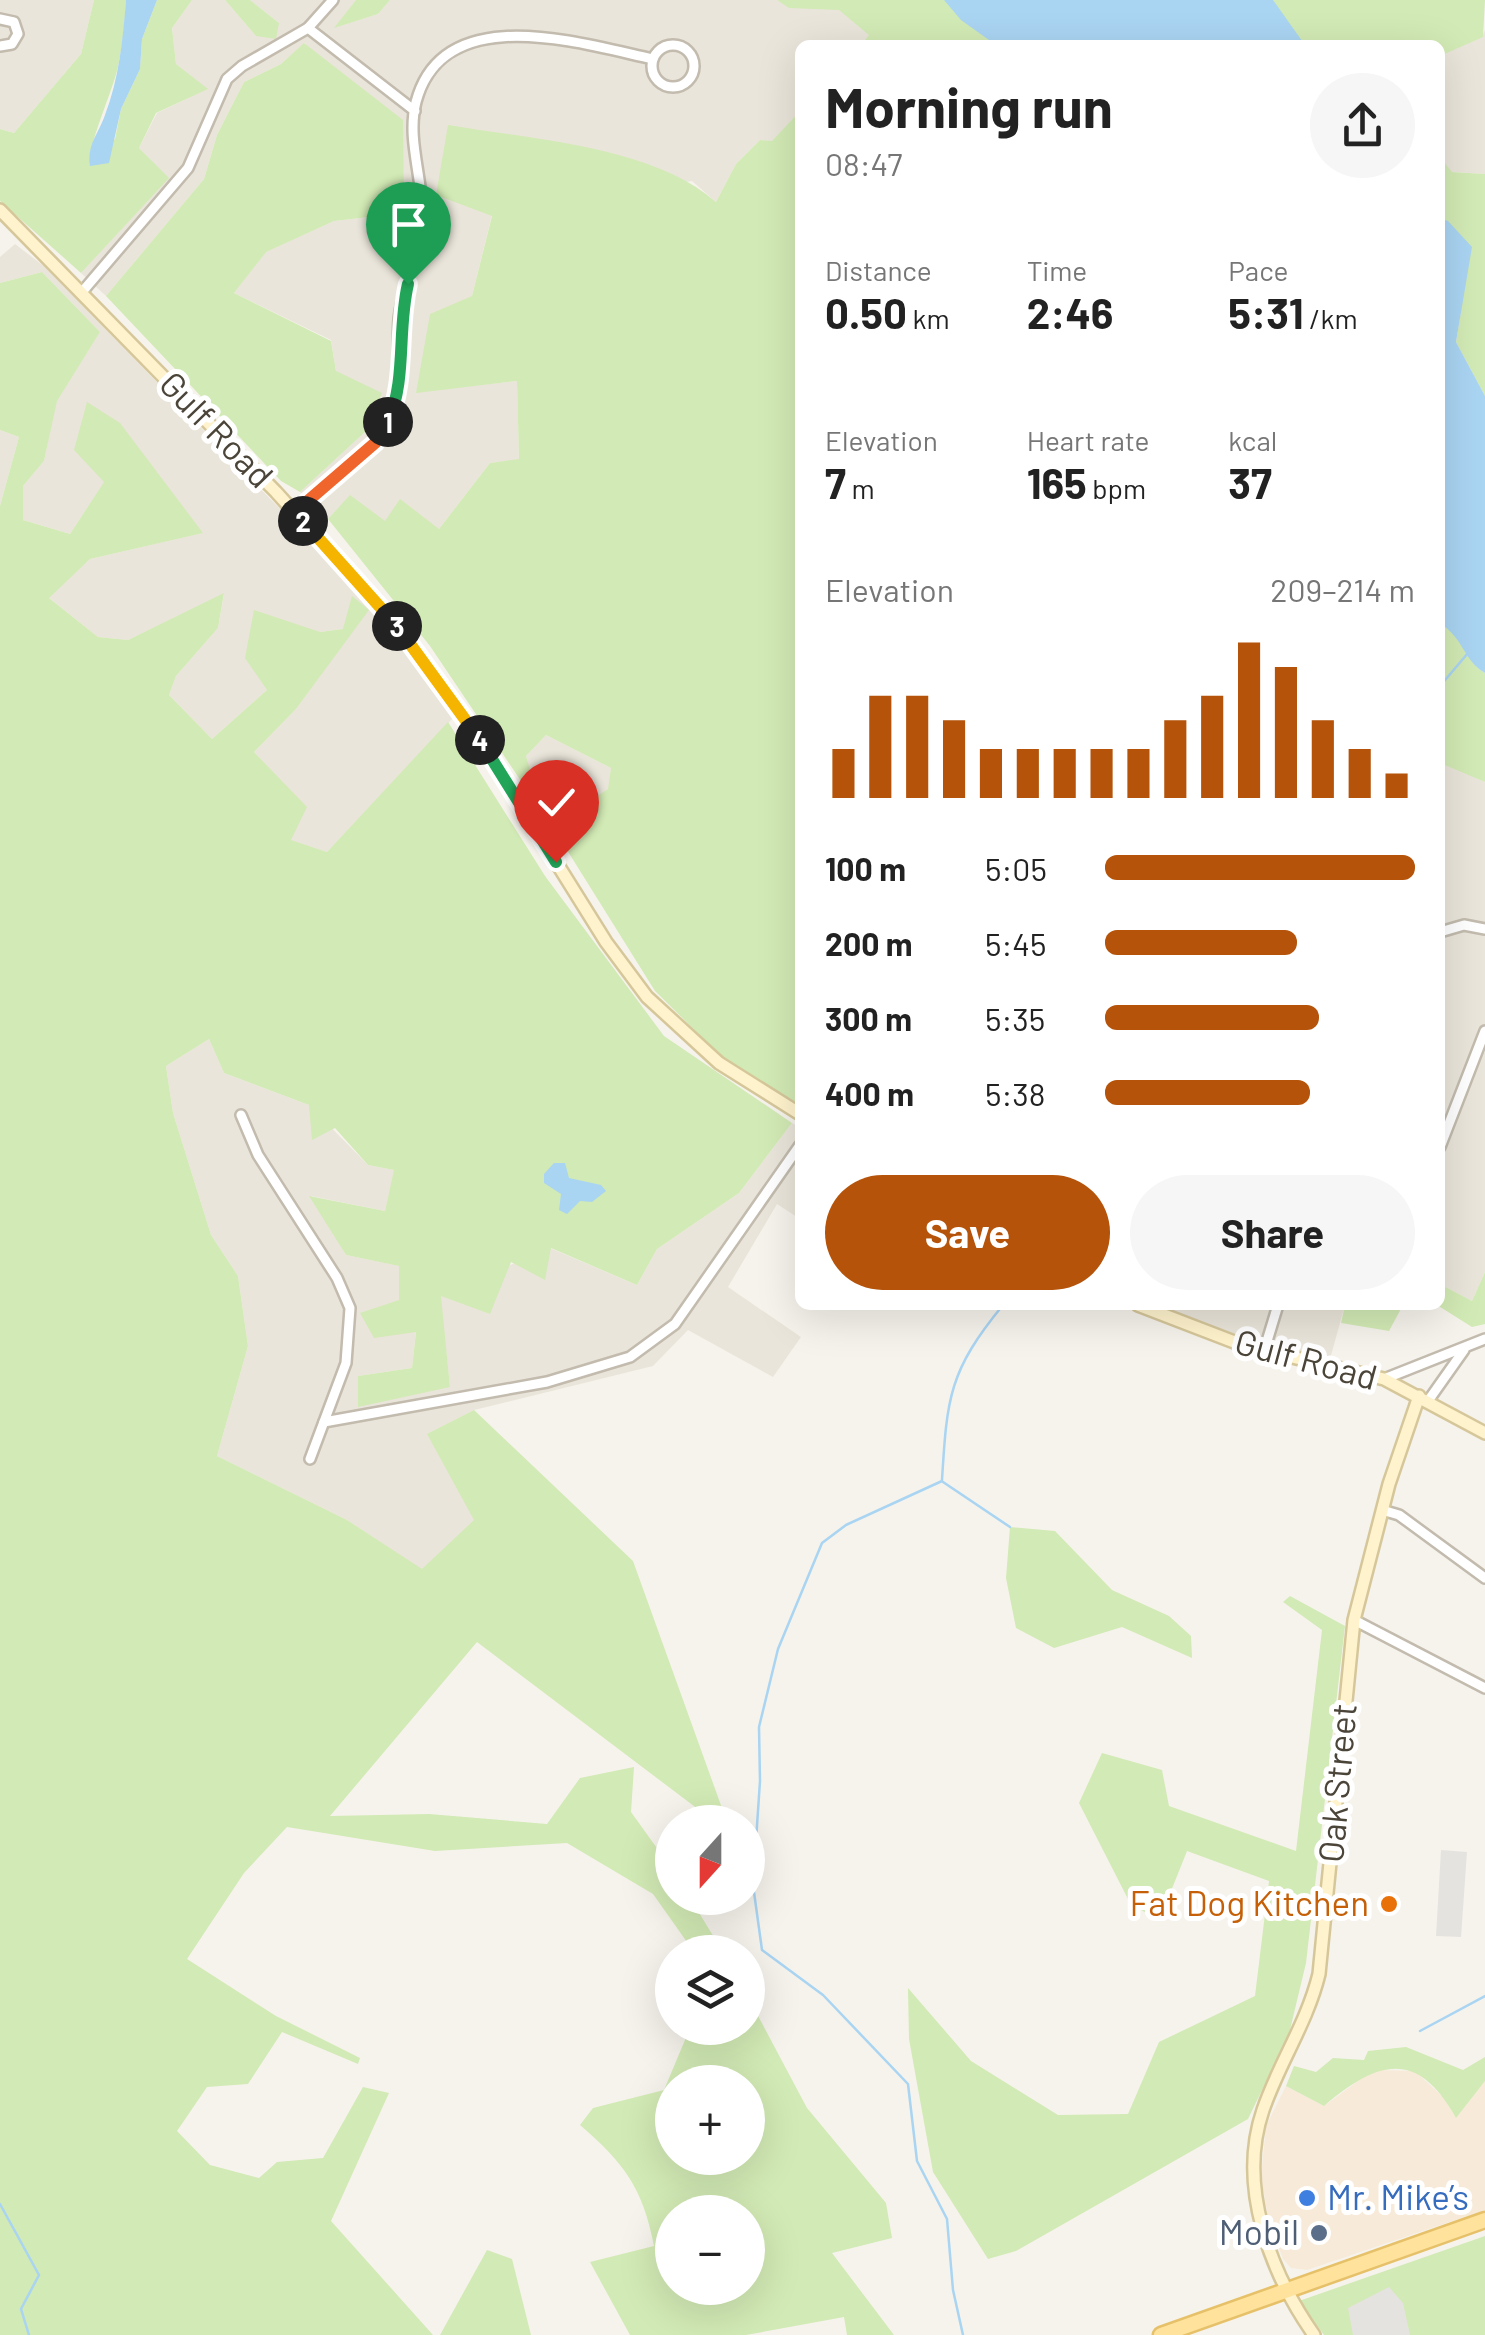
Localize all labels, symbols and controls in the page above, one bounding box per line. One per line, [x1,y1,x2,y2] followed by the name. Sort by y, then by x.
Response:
[825,73,1113,139] text: Morning run
[1310,73,1415,178] button: share
[825,144,902,182] text: 08:47
[366,182,451,285] pin
[381,197,436,252] icon: arrive
[825,253,932,287] text: Distance
[1027,253,1087,287] text: Time
[1228,253,1289,287] text: Pace
[825,287,907,337] text: 0.50
[1027,287,1113,337] text: 2:46
[1228,287,1304,337] text: 5:31
[907,301,950,335] text: km
[1304,301,1358,335] text: /km
[152,362,283,495] street label: Gulf Road
[363,397,413,447] pin: 1
[383,405,393,439] text: 1
[825,423,938,457] text: Elevation
[1027,423,1149,457] text: Heart rate
[1228,423,1277,457] text: kcal
[825,457,846,507] text: 7
[1027,457,1087,507] text: 165
[1228,457,1272,507] text: 37
[846,471,875,505] text: m
[1087,471,1146,505] text: bpm
[278,496,328,546] pin: 2
[295,504,311,538] text: 2
[825,570,954,608] text: Elevation
[1270,570,1415,608] text: 209–214 m
[372,601,422,651] pin: 3
[389,609,405,643] text: 3
[455,715,505,765] pin: 4
[472,723,488,757] text: 4
[514,760,599,863] pin
[529,775,584,830] icon: check
[825,849,906,887] text: 100 m
[985,849,1047,887] text: 5:05
[825,924,913,962] text: 200 m
[985,924,1046,962] text: 5:45
[825,999,912,1037] text: 300 m
[985,999,1045,1037] text: 5:35
[825,1074,914,1112] text: 400 m
[985,1074,1045,1112] text: 5:38
[825,1175,1110,1290] button: Save
[1130,1175,1415,1290] button: Share
[1231,1319,1382,1397] street label: Gulf Road
[1308,1702,1364,1864] street label: Oak Street
[655,1805,765,1915] north arrow
[655,1805,765,2305] map controls
[1129,1881,1369,1923] place label: Fat Dog Kitchen
[1378,1893,1400,1915] marker: Fat Dog Kitchen
[655,1935,765,2045] button: layers
[655,2065,765,2175] button: +
[1327,2175,1469,2217] place label: Mr. Mike’s
[1296,2187,1318,2209] marker: Mr. Mike’s
[655,2195,765,2305] button: −
[1219,2210,1299,2252] place label: Mobil
[1308,2222,1330,2244] marker: Mobil

